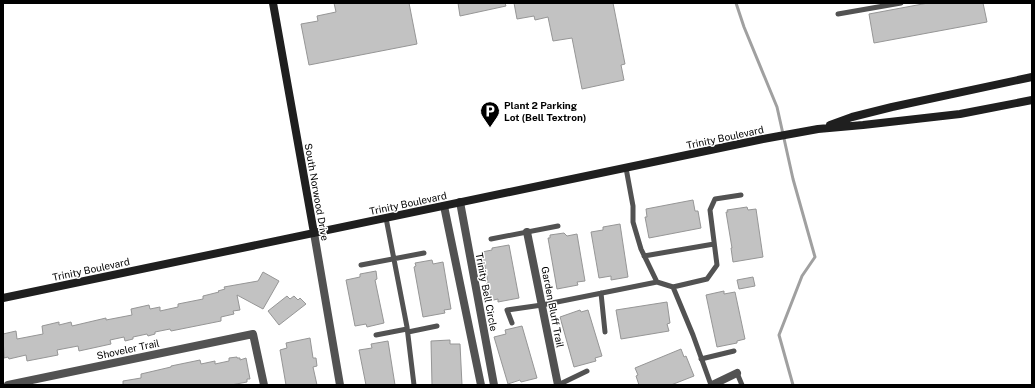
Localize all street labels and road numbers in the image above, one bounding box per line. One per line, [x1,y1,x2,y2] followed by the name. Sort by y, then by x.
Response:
[685,123,765,151] street label: Trinity Boulevard
[303,142,332,242] street label: South Norwood Drive
[368,189,448,217] street label: Trinity Boulevard
[474,252,501,333] street label: Trinity Bell Circle
[51,255,131,283] street label: Trinity Boulevard
[539,265,567,349] street label: Garden Bluff Trail
[96,336,160,362] street label: Shoveler Trail

